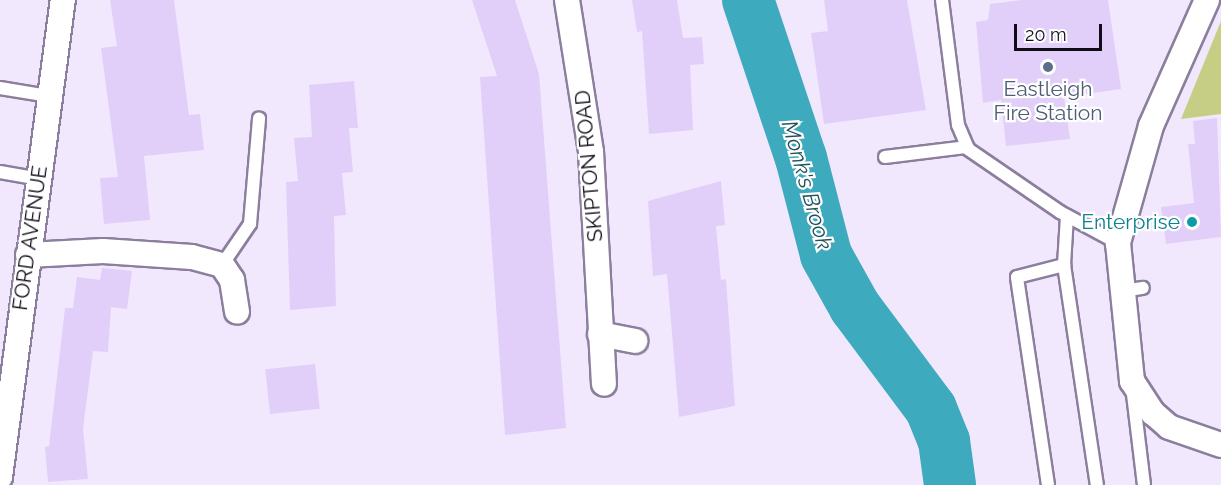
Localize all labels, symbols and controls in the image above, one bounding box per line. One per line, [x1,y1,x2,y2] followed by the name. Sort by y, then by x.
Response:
[1017,12,1106,50] scale bar
[1025,24,1067,45] text: 20 m
[1041,60,1055,74] marker: Eastleigh Fire Station
[994,76,1102,126] place label: Eastleigh Fire Station
[570,89,608,243] street label: SKIPTON ROAD
[776,117,838,253] water label: Monk's Brook
[7,164,53,312] street label: FORD AVENUE
[1081,209,1180,235] place label: Enterprise
[1185,215,1199,229] marker: Enterprise

